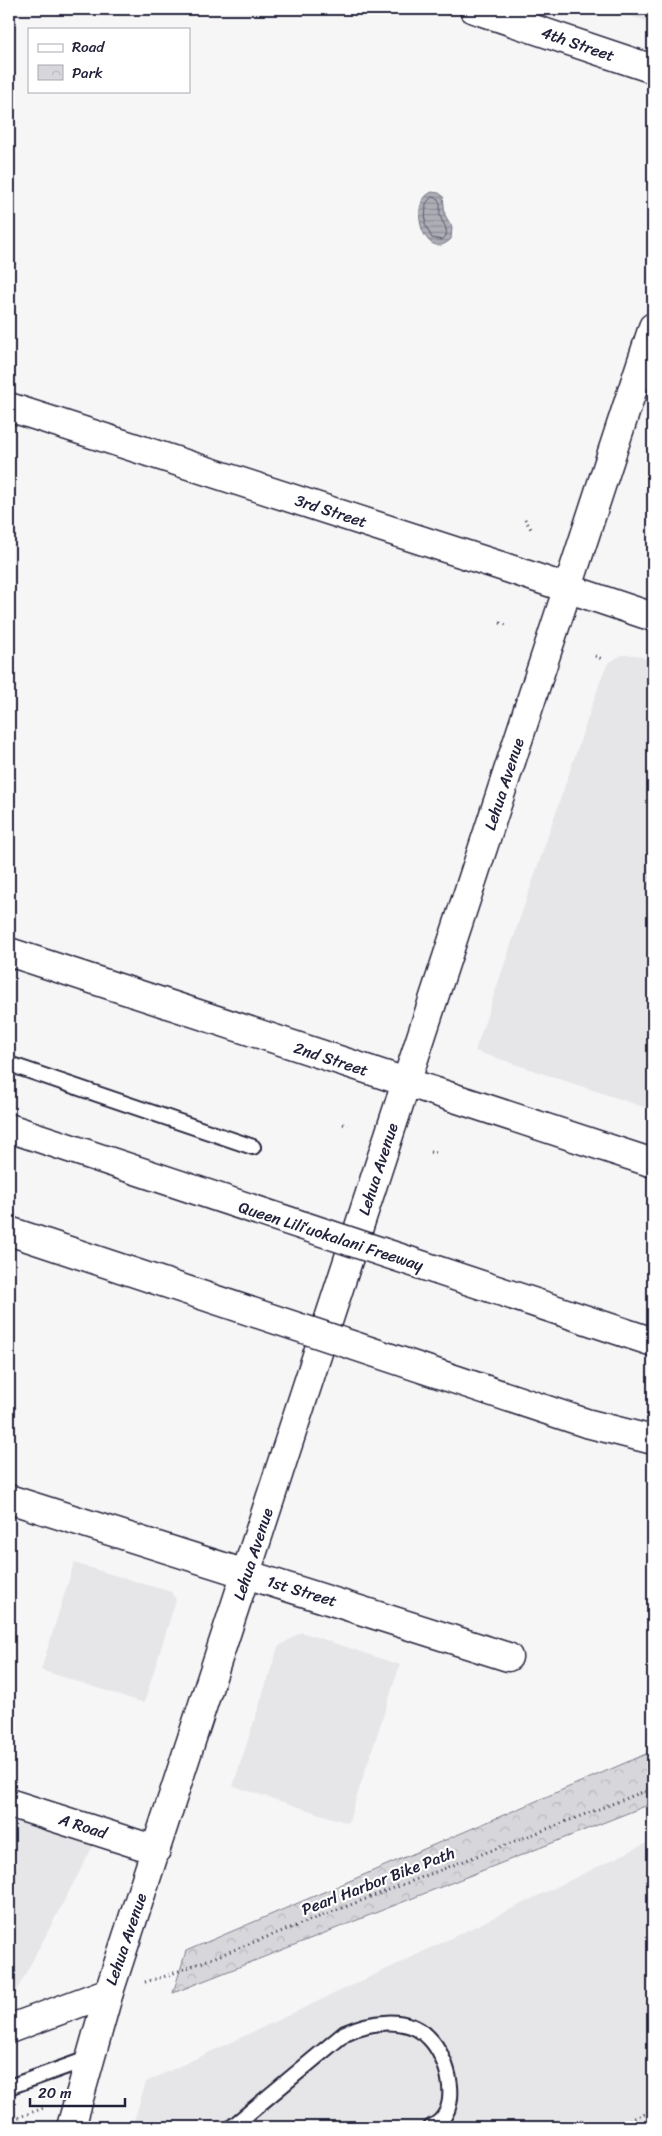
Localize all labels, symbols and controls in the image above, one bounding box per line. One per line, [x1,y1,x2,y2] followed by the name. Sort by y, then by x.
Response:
[537,18,619,70] street label: 4th Street
[28,28,190,92] legend
[72,34,105,60] text: Road
[72,60,103,86] text: Park
[291,486,371,536] street label: 3rd Street
[475,734,533,834] street label: Lehua Avenue
[290,1033,372,1085] street label: 2nd Street
[349,1119,407,1219] street label: Lehua Avenue
[235,1192,428,1280] street label: Queen Liliʻuokalani Freeway
[224,1504,282,1604] street label: Lehua Avenue
[263,1567,341,1615] street label: 1st Street
[54,1804,112,1848] street label: A Road
[297,1838,459,1924] street label: Pearl Harbor Bike Path
[97,1889,155,1989] street label: Lehua Avenue
[30,2076,125,2108] scale bar
[38,2080,72,2106] text: 20 m

